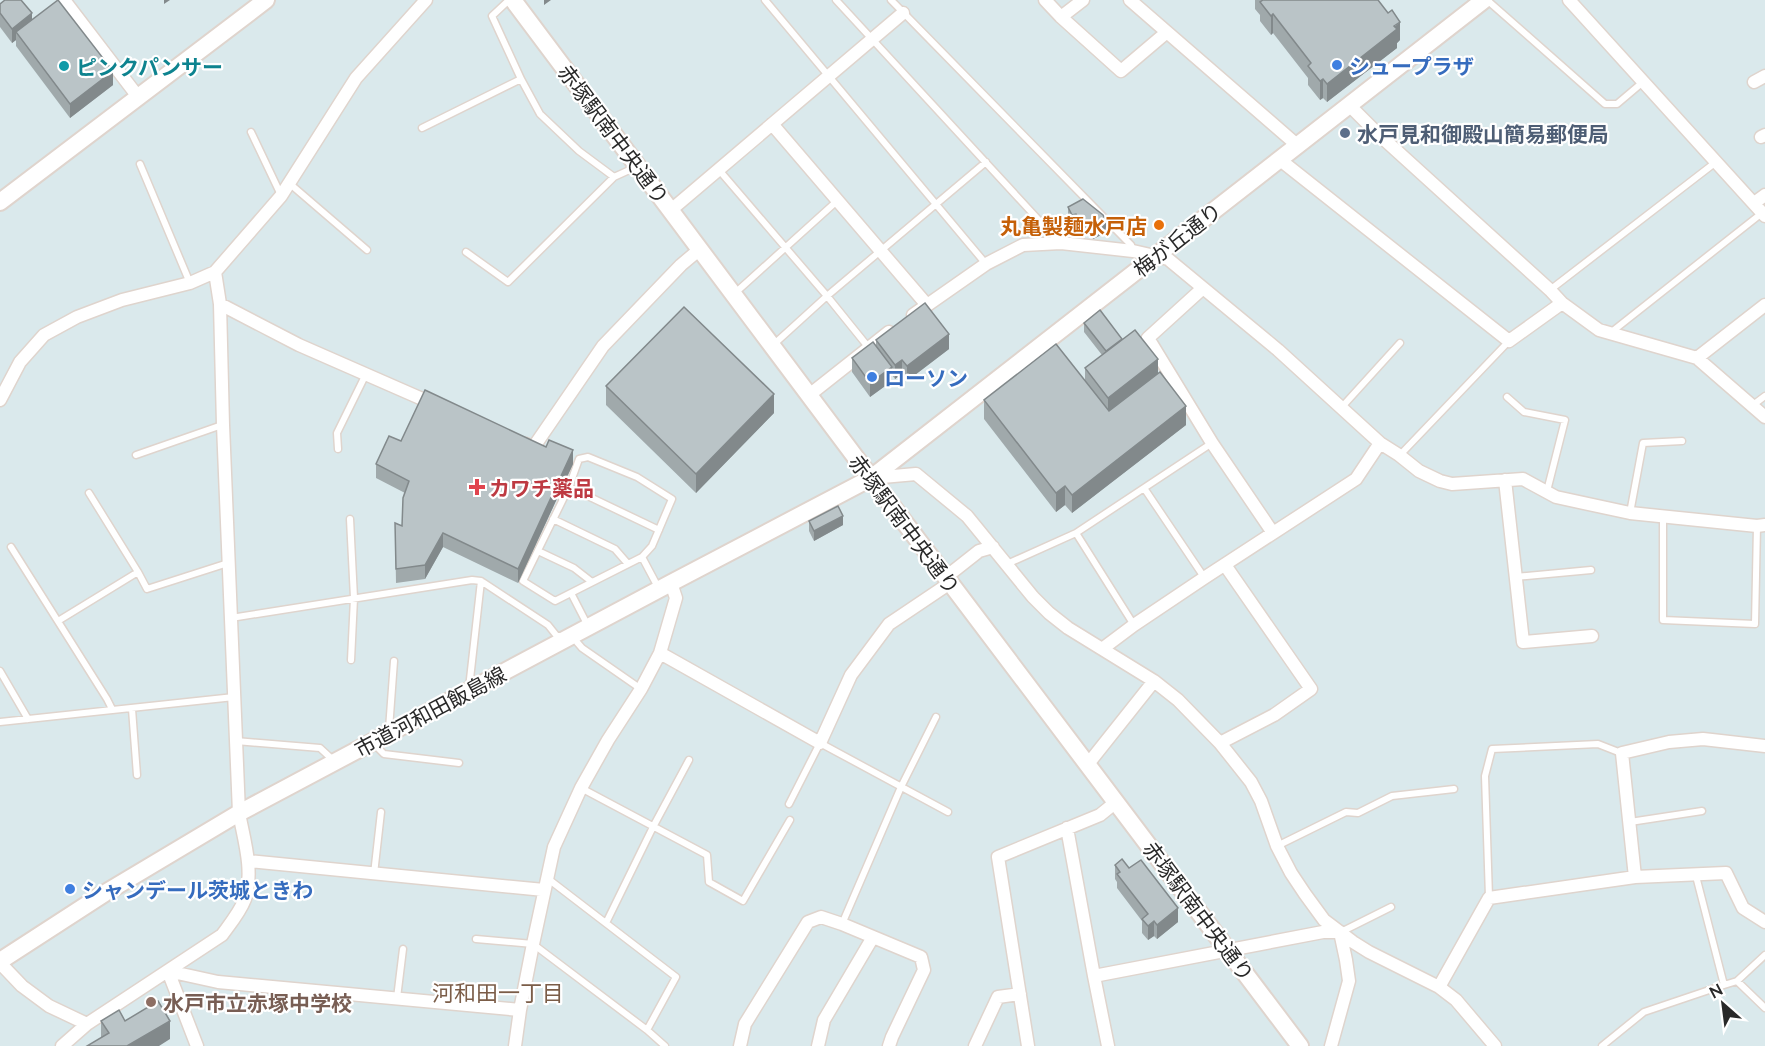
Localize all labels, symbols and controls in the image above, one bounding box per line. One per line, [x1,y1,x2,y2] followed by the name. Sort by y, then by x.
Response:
[1349,53,1474,78] place label: シュープラザ
[76,54,223,79] place label: ピンクパンサー
[1330,58,1344,72] marker: シュープラザ
[57,59,71,73] marker: ピンクパンサー
[553,59,675,209] street label: 赤塚駅南中央通り
[1357,121,1609,146] place label: 水戸見和御殿山簡易郵便局
[1338,126,1352,140] marker: 水戸見和御殿山簡易郵便局
[1128,197,1226,281] street label: 梅が丘通り
[1000,213,1147,238] place label: 丸亀製麺水戸店
[1152,218,1166,232] marker: 丸亀製麺水戸店
[884,365,968,390] place label: ローソン
[865,370,879,384] marker: ローソン
[844,449,966,599] street label: 赤塚駅南中央通り
[489,475,594,500] place label: カワチ薬品
[470,480,484,494] marker: カワチ薬品
[350,661,510,761] street label: 市道河和田飯島線
[1138,836,1260,986] street label: 赤塚駅南中央通り
[82,877,313,902] place label: シャンデール茨城ときわ
[63,882,77,896] marker: シャンデール茨城ときわ
[1693,974,1753,1034] north arrow
[432,979,564,1006] district label: 河和田一丁目
[1706,979,1726,1002] text: N
[163,990,352,1015] place label: 水戸市立赤塚中学校
[144,995,158,1009] marker: 水戸市立赤塚中学校

